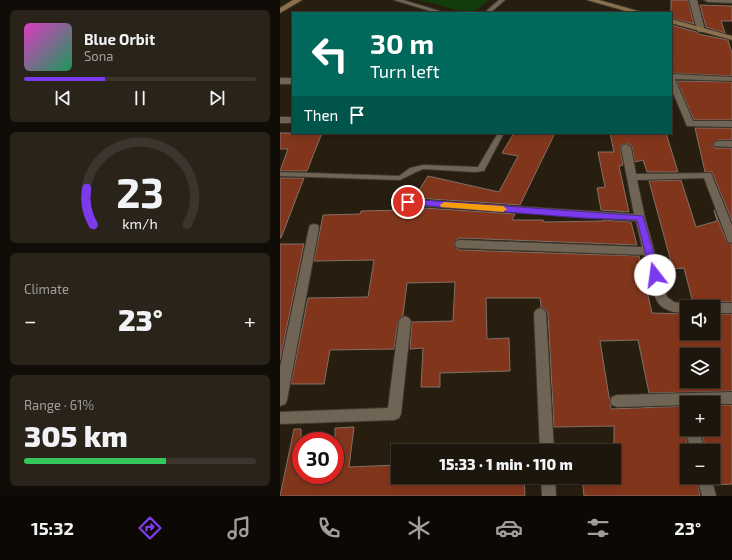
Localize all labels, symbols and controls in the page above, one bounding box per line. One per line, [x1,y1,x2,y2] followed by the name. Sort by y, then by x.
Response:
[370,26,434,60] text: 30 m
[304,28,356,80] icon: left
[84,30,155,48] text: Blue Orbit
[84,48,113,64] text: Sona
[370,60,440,82] text: Turn left
[52,87,74,109] icon: previous
[129,87,151,109] icon: pause
[206,87,228,109] icon: next
[346,104,368,126] icon: arrive
[304,106,338,124] text: Then
[116,166,164,216] text: 23
[391,185,425,219] pin
[397,191,419,213] icon: arrive
[122,215,158,232] text: km/h
[634,254,676,296] position arrow
[24,281,69,297] text: Climate
[680,300,720,484] map controls
[680,300,720,340] button: sound
[118,301,163,337] text: 23°
[24,307,37,333] text: −
[244,307,256,333] text: +
[680,348,720,388] button: layers
[680,396,720,436] button: +
[24,397,94,413] text: Range · 61%
[24,417,128,453] text: 305 km
[292,432,344,484] speed limit sign: 30
[680,444,720,484] button: −
[439,455,573,473] text: 15:33 · 1 min · 110 m
[136,514,164,542] icon: directions
[225,514,253,542] icon: music
[315,514,343,542] icon: phone
[405,514,433,542] icon: climate
[495,514,523,542] icon: car
[584,514,612,542] icon: filters
[31,517,74,539] text: 15:32
[674,517,701,539] text: 23°

